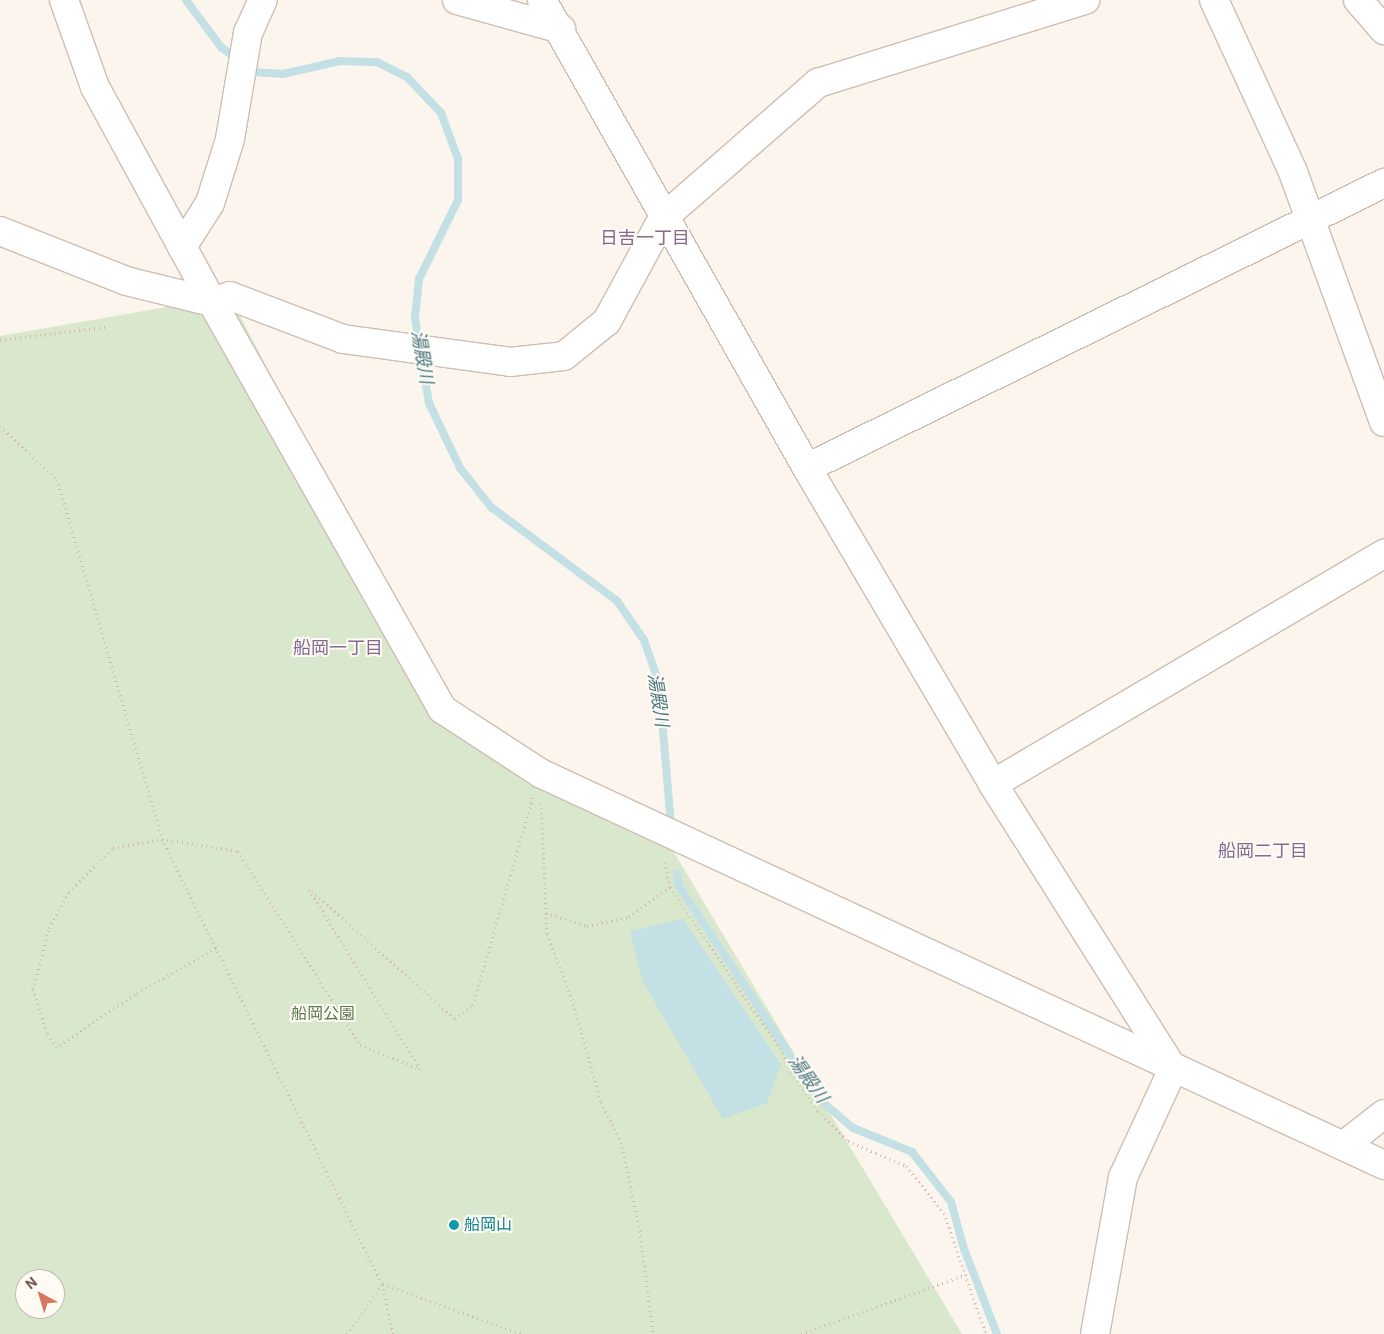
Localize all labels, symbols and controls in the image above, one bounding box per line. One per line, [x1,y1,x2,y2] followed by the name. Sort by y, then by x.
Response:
[600,227,690,249] district label: 日吉一丁目
[407,329,437,385] water label: 湯殿川
[293,637,383,659] district label: 船岡一丁目
[643,672,673,728] water label: 湯殿川
[1218,840,1308,862] district label: 船岡二丁目
[291,1004,355,1024] park label: 船岡公園
[783,1051,833,1107] water label: 湯殿川
[464,1215,512,1235] place label: 船岡山
[448,1219,460,1231] marker: 船岡山
[15,1269,65,1319] north arrow
[22,1274,40,1292] text: N

